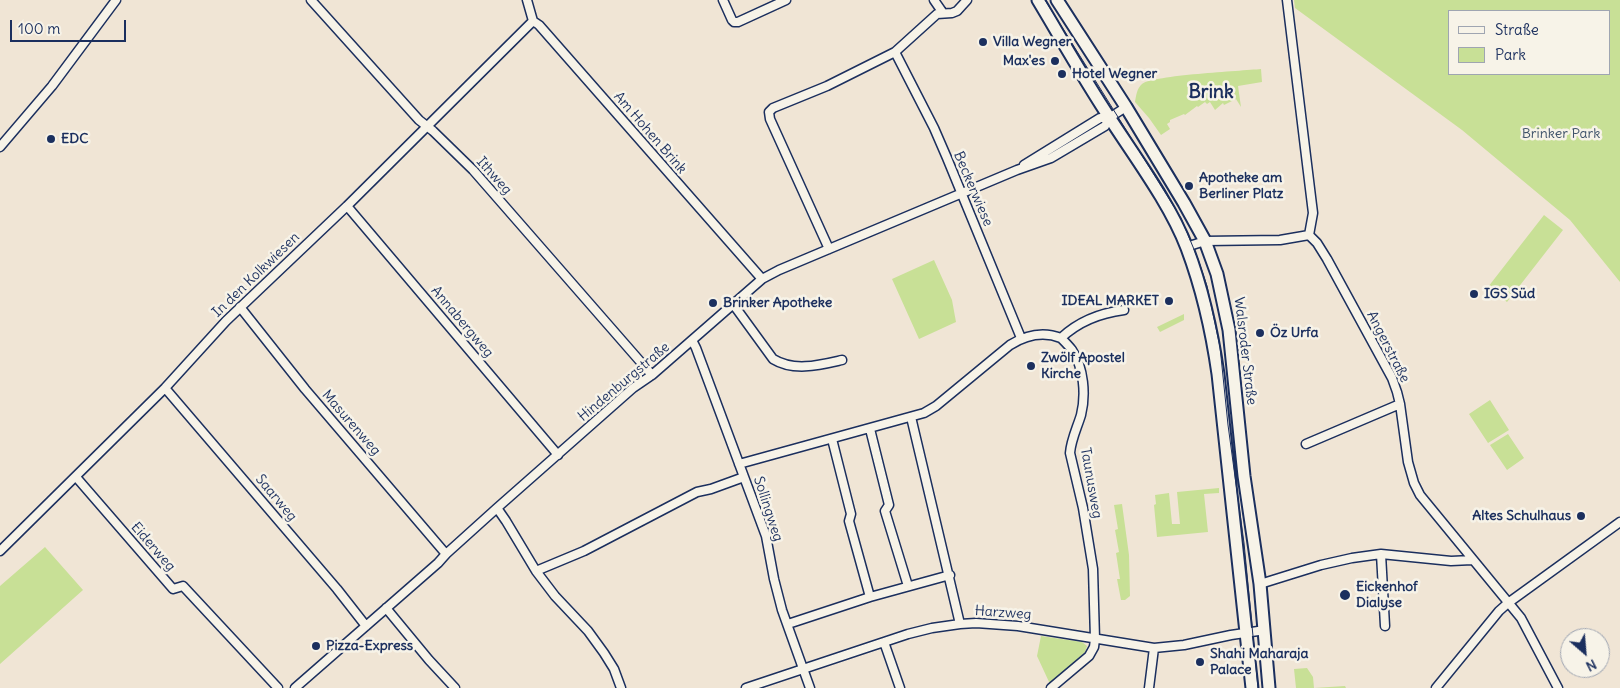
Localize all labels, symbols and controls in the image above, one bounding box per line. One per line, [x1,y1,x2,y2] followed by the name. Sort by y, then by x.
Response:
[12,10,129,42] scale bar
[1448,10,1610,75] legend
[18,19,60,38] text: 100 m
[1495,20,1539,39] text: Straße
[993,34,1071,50] place label: Villa Wegner
[977,36,989,48] marker: Villa Wegner
[1495,45,1526,64] text: Park
[1003,53,1045,69] place label: Max'es
[1049,55,1061,67] marker: Max'es
[1072,66,1157,82] place label: Hotel Wegner
[1056,68,1068,80] marker: Hotel Wegner
[1188,82,1234,104] district label: Brink
[610,89,690,177] street label: Am Hohen Brink
[1522,126,1600,142] park label: Brinker Park
[61,131,88,147] place label: EDC
[45,133,57,145] marker: EDC
[950,149,996,229] street label: Beckerwiese
[473,154,515,198] street label: Ithweg
[1199,170,1283,202] place label: Apotheke am Berliner Platz
[1183,180,1195,192] marker: Apotheke am Berliner Platz
[209,229,303,321] street label: In den Kolkwiesen
[427,283,497,361] street label: Annabergweg
[1484,286,1535,302] place label: IGS Süd
[1468,288,1480,300] marker: IGS Süd
[1061,293,1159,309] place label: IDEAL MARKET
[723,295,832,311] place label: Brinker Apotheke
[1163,295,1175,307] marker: IDEAL MARKET
[1230,296,1260,406] street label: Walsroder Straße
[707,297,719,309] marker: Brinker Apotheke
[1363,308,1413,386] street label: Angerstraße
[1270,325,1318,341] place label: Öz Urfa
[1254,327,1266,339] marker: Öz Urfa
[575,339,673,425] street label: Hindenburgstraße
[1041,350,1125,382] place label: Zwölf Apostel Kirche
[1025,360,1037,372] marker: Zwölf Apostel Kirche
[318,387,384,459] street label: Masurenweg
[1077,446,1105,520] street label: Taunusweg
[252,471,300,525] street label: Saarweg
[750,474,786,544] street label: Sollingweg
[1472,508,1571,524] place label: Altes Schulhaus
[1575,510,1587,522] marker: Altes Schulhaus
[127,519,179,575] street label: Eiderweg
[1356,579,1418,612] place label: Eickenhof Dialyse
[1338,588,1352,602] marker: Eickenhof Dialyse
[974,603,1032,623] street label: Harzweg
[1560,628,1610,678] north arrow
[326,638,413,654] place label: Pizza-Express
[310,640,322,652] marker: Pizza-Express
[1210,646,1308,679] place label: Shahi Maharaja Palace
[1583,655,1600,676] text: N
[1194,656,1206,668] marker: Shahi Maharaja Palace

